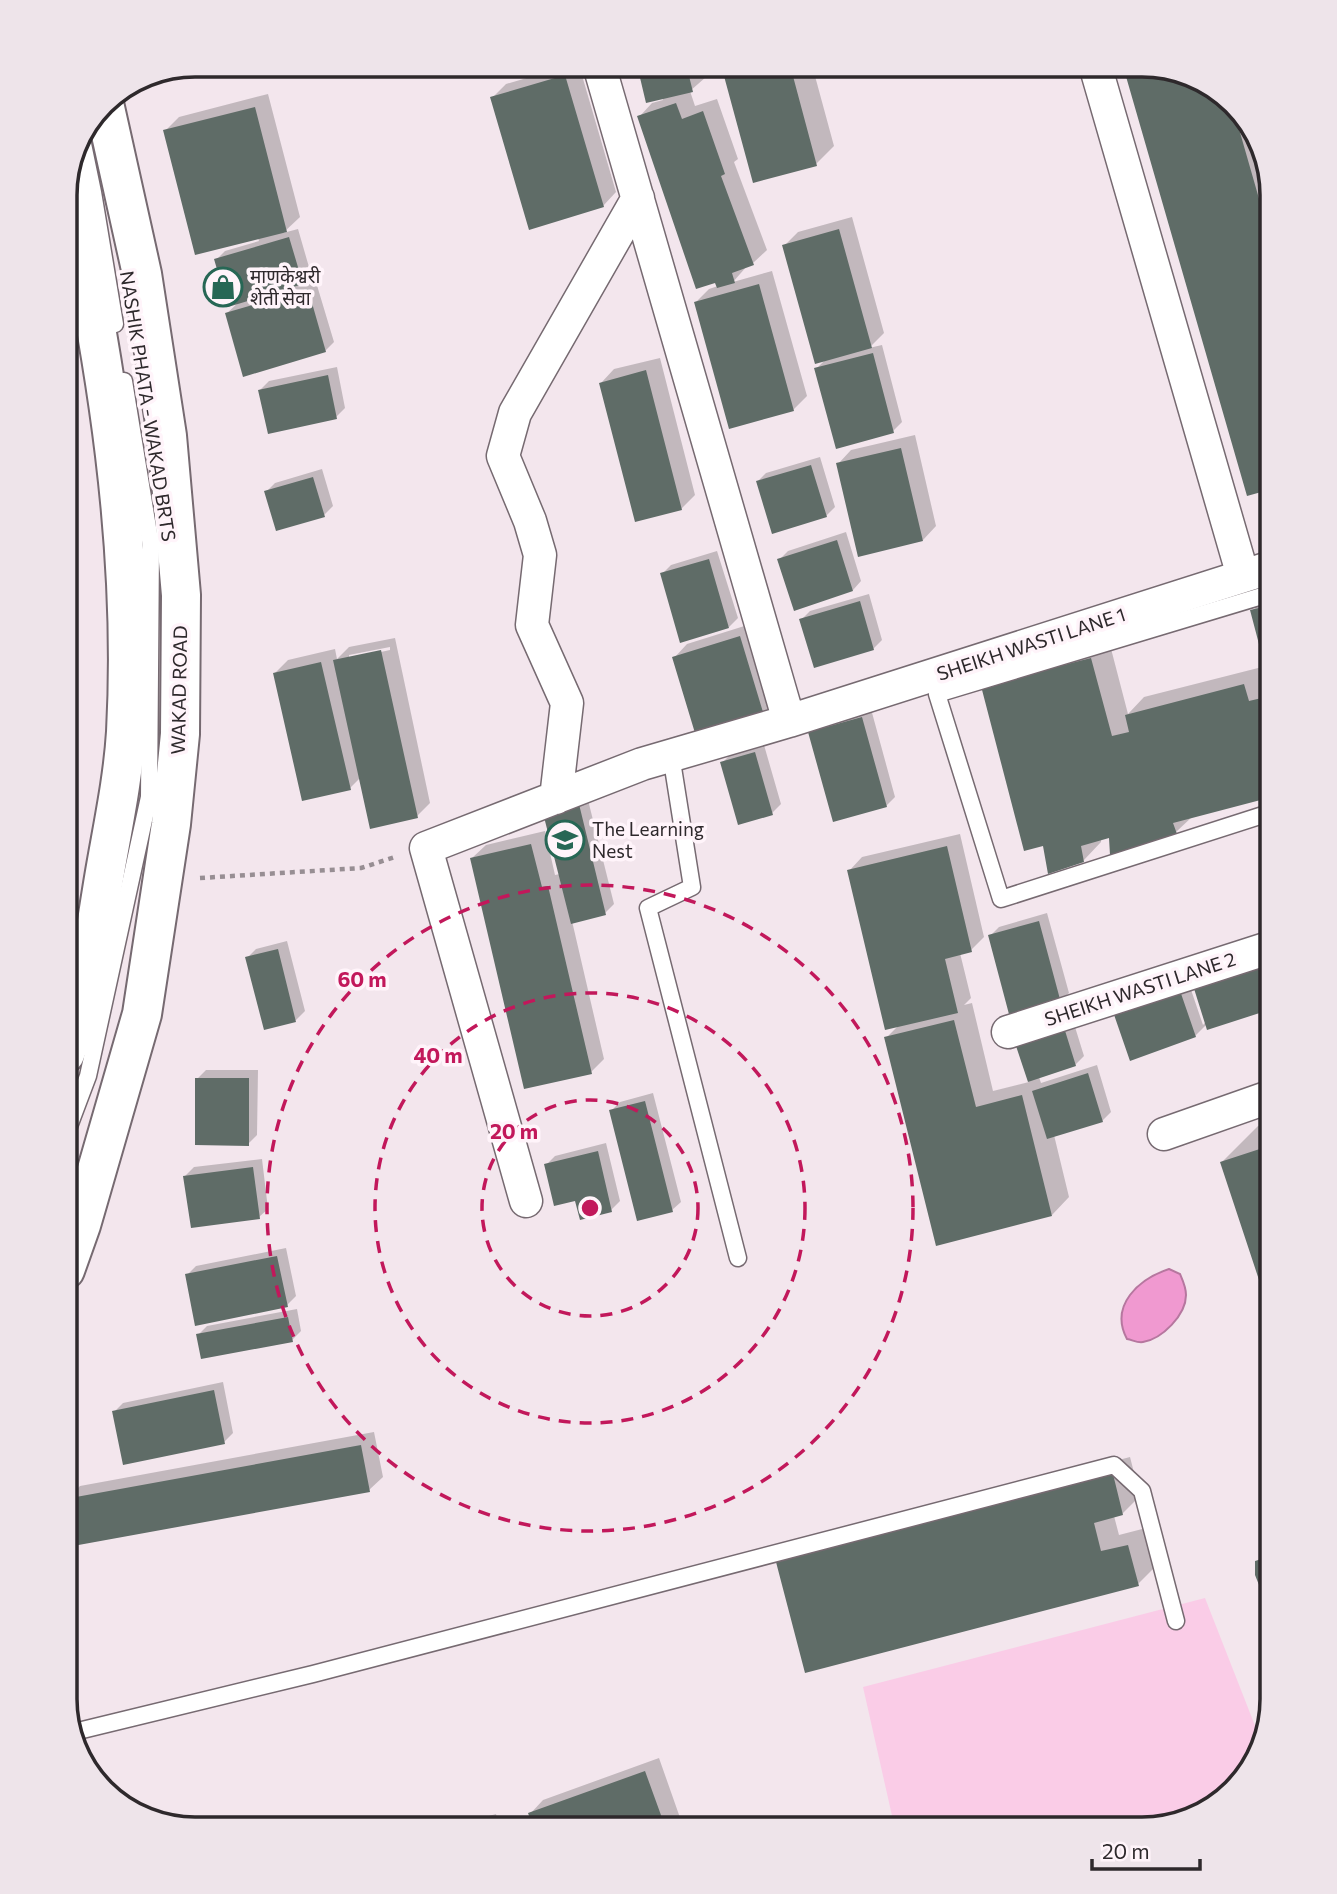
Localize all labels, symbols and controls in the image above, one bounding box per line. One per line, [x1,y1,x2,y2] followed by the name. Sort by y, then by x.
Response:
[250,264,321,309] place label: माणकेश्वरी शेती सेवा
[202,266,244,308] shop icon: माणकेश्वरी शेती सेवा
[116,269,181,543] street label: NASHIK PHATA - WAKAD BRTS
[934,602,1128,685] street label: SHEIKH WASTI LANE 1
[166,625,191,755] street label: WAKAD ROAD
[592,817,704,862] place label: The Learning Nest
[544,819,586,861] school or university icon: The Learning Nest
[1041,947,1238,1030] street label: SHEIKH WASTI LANE 2
[337,966,387,991] text: 60 m
[413,1042,463,1067] text: 40 m
[490,1118,538,1143] text: 20 m
[578,1196,602,1220] centre of rings
[1092,1828,1200,1872] scale bar
[1102,1838,1150,1863] text: 20 m

